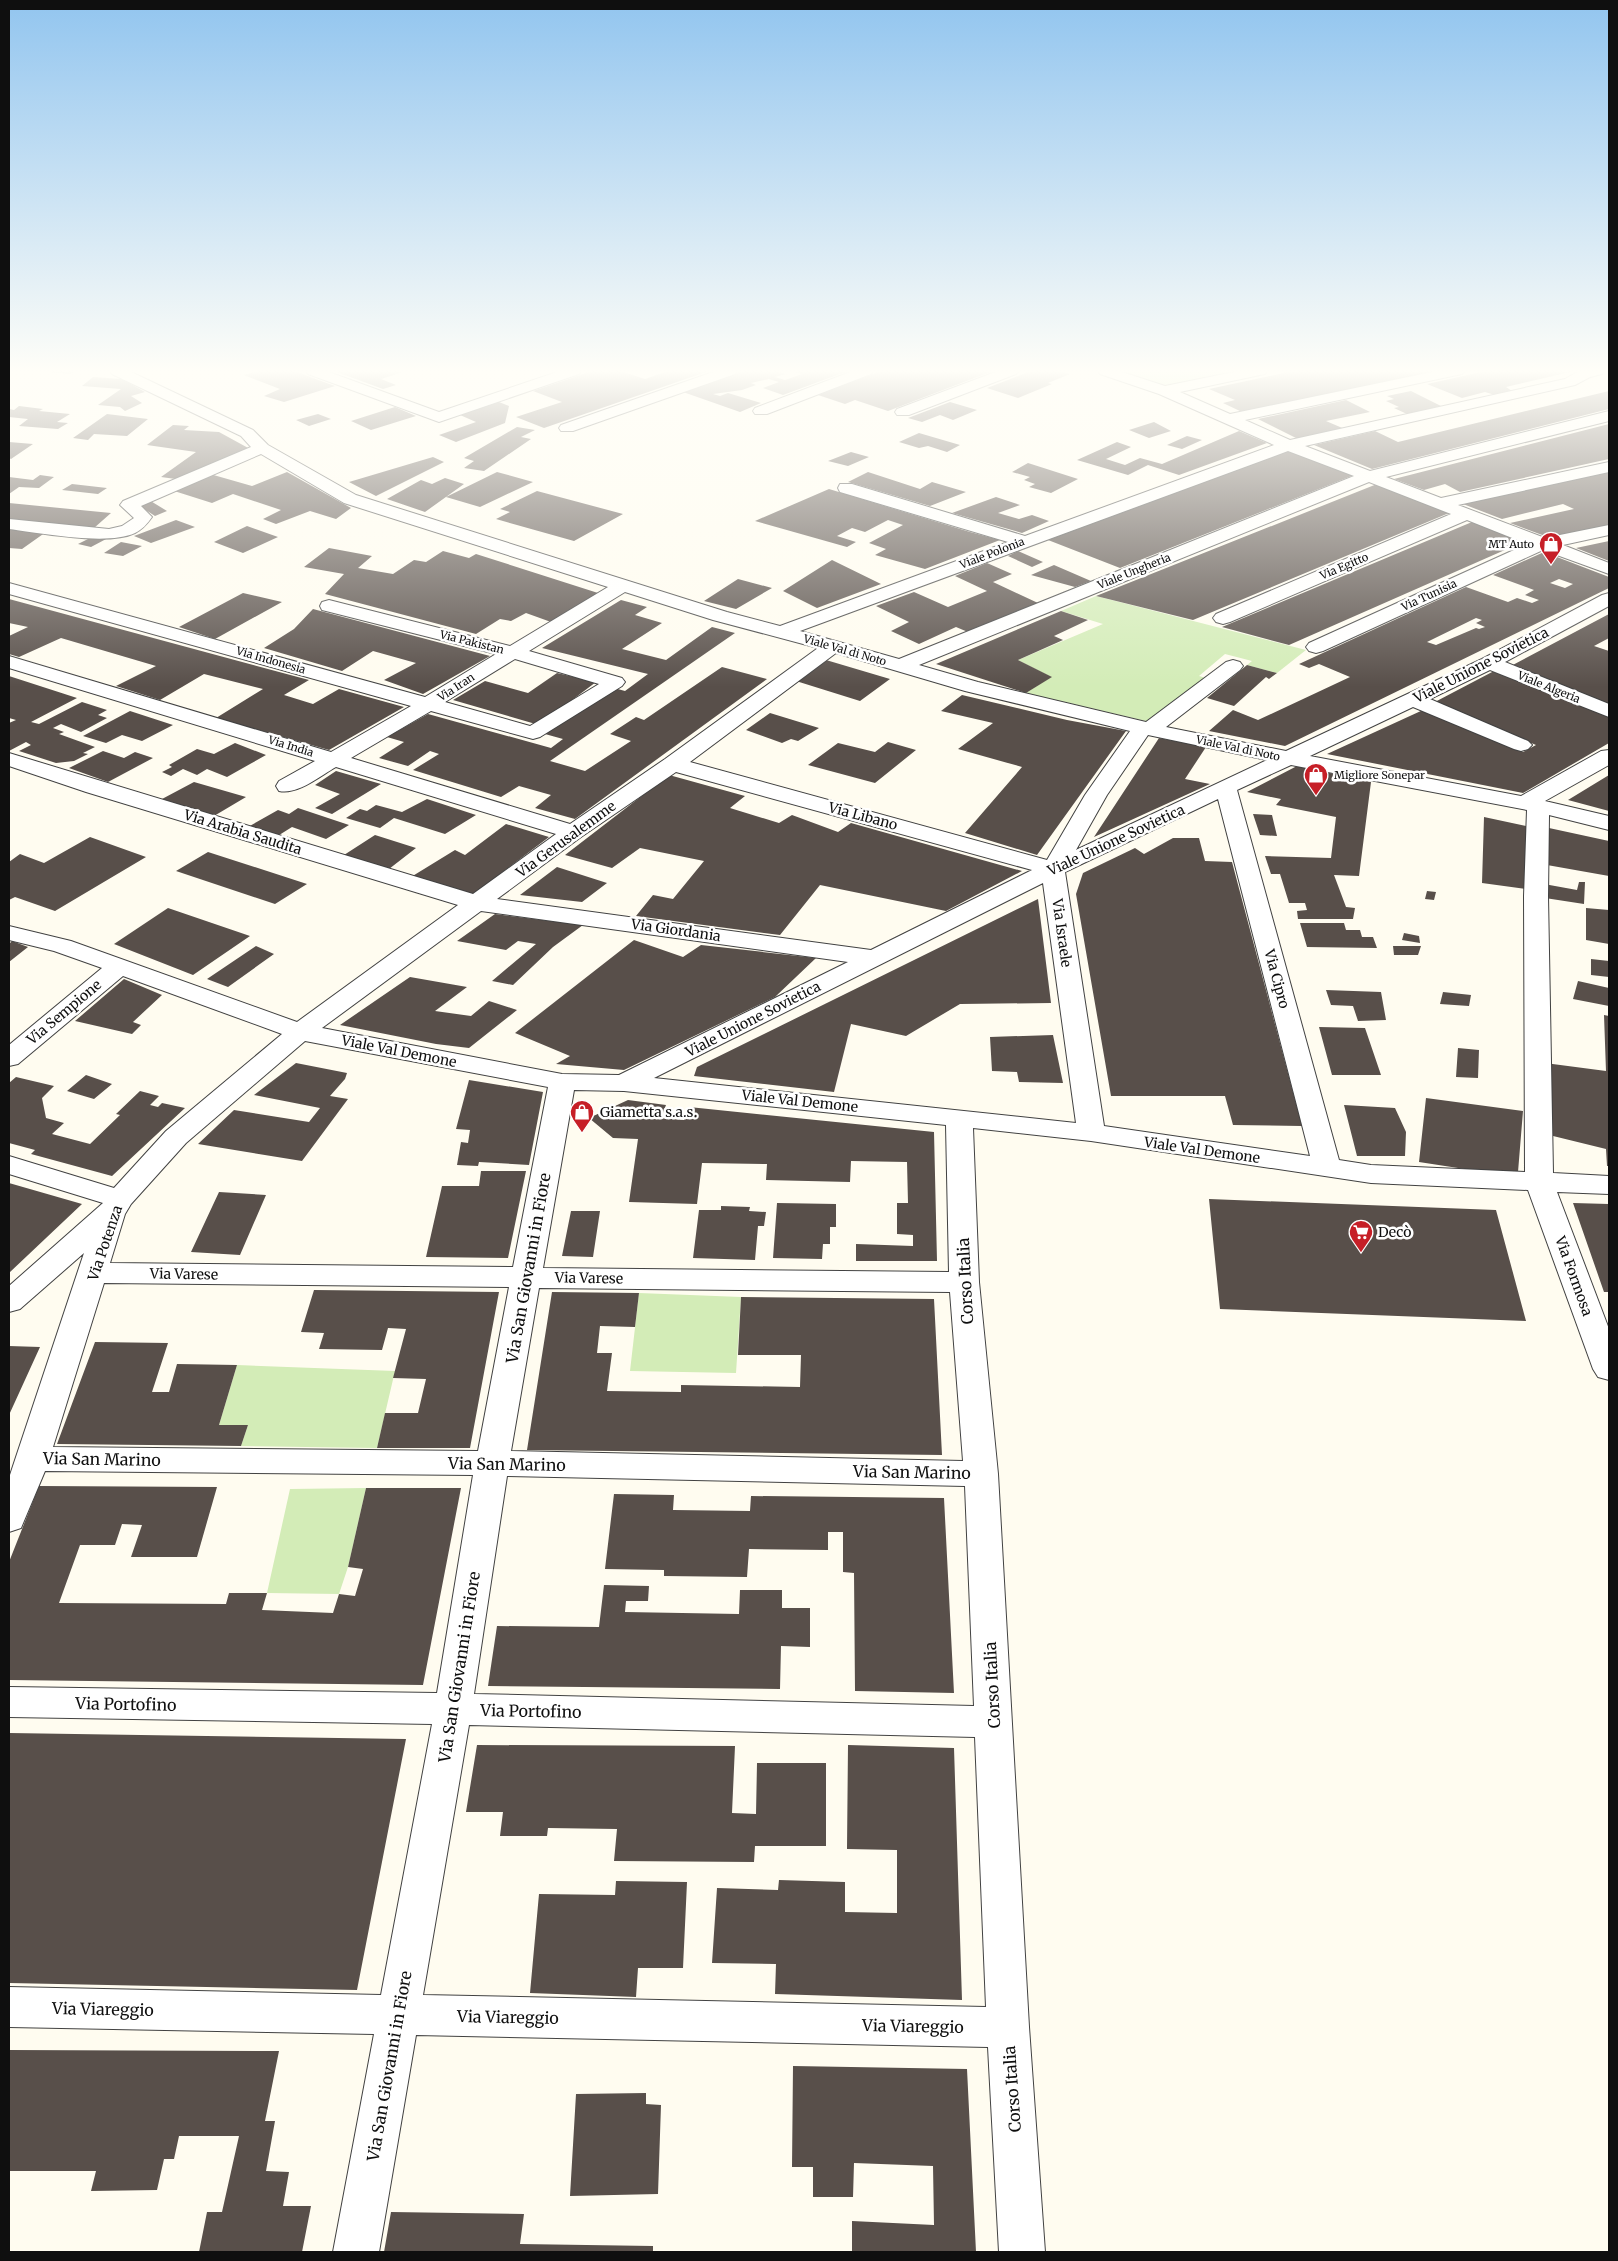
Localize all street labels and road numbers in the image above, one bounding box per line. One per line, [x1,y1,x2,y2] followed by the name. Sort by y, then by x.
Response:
[957,534,1026,572] street label: Viale Polonia
[1317,549,1371,583] street label: Via Egitto
[1094,550,1173,592] street label: Viale Ungheria
[1398,576,1459,614] street label: Via Tunisia
[1410,623,1552,707] street label: Viale Unione Sovietica
[437,627,506,657] street label: Via Pakistan
[801,631,889,669] street label: Viale Val di Noto
[234,643,307,677] street label: Via Indonesia
[1515,668,1583,706] street label: Viale Algeria
[434,670,478,705] street label: Via Iran
[266,732,315,760] street label: Via India
[1194,732,1282,764] street label: Viale Val di Noto
[512,797,619,882] street label: Via Gerusalemme
[825,798,900,834] street label: Via Libano
[1044,800,1188,880] street label: Viale Unione Sovietica
[181,805,305,859] street label: Via Arabia Saudita
[1048,897,1076,968] street label: Via Israele
[629,915,722,945] street label: Via Giordania
[1260,946,1294,1011] street label: Via Cipro
[22,976,105,1049] street label: Via Sempione
[682,977,824,1061] street label: Viale Unione Sovietica
[339,1031,458,1071] street label: Viale Val Demone
[740,1086,859,1116] street label: Viale Val Demone
[1142,1133,1261,1167] street label: Viale Val Demone
[501,1171,555,1366] street label: Via San Giovanni in Fiore
[83,1202,126,1284] street label: Via Potenza
[1551,1233,1597,1319] street label: Via Formosa
[953,1237,977,1325] street label: Corso Italia
[149,1264,218,1284] street label: Via Varese
[554,1268,623,1288] street label: Via Varese
[42,1448,161,1470] street label: Via San Marino
[447,1453,566,1475] street label: Via San Marino
[852,1461,971,1483] street label: Via San Marino
[434,1570,484,1765] street label: Via San Giovanni in Fiore
[980,1641,1004,1729] street label: Corso Italia
[74,1693,177,1715] street label: Via Portofino
[479,1700,582,1722] street label: Via Portofino
[362,1969,416,2164] street label: Via San Giovanni in Fiore
[51,1998,154,2020] street label: Via Viareggio
[456,2006,559,2028] street label: Via Viareggio
[861,2015,964,2037] street label: Via Viareggio
[999,2045,1025,2133] street label: Corso Italia

